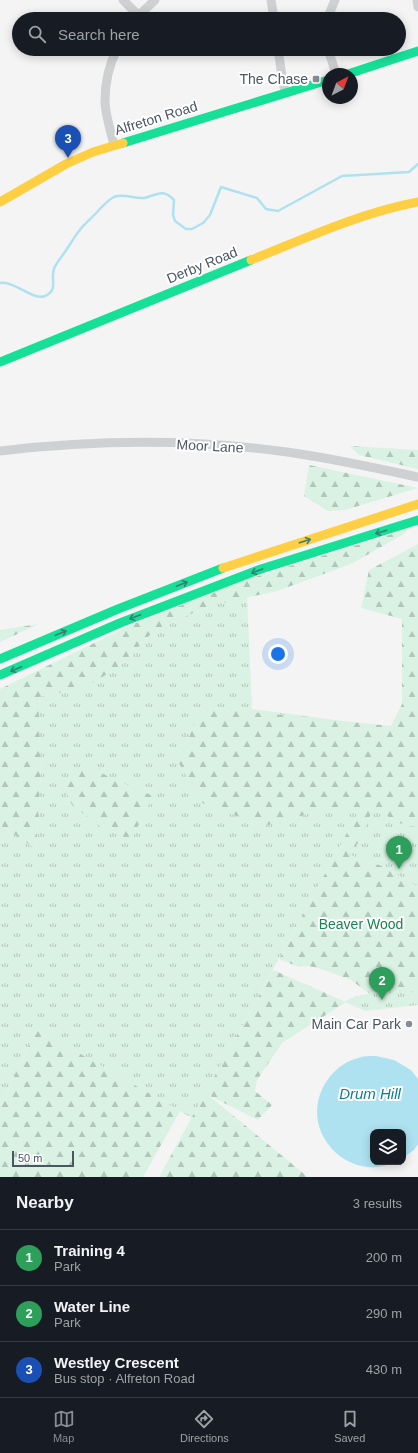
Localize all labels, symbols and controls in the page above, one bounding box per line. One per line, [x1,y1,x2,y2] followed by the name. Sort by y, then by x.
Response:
[12,12,406,56] search box
[26,23,48,45] icon: search
[58,26,140,43] text: Search here
[322,68,358,104] north arrow
[240,71,308,87] place label: The Chase
[311,74,321,84] marker: The Chase
[113,98,199,138] street label: Alfreton Road
[55,125,81,158] pin: 3
[164,244,240,286] street label: Derby Road
[176,436,244,456] street label: Moor Lane
[375,529,388,536] one-way arrow
[298,537,311,544] one-way arrow
[251,567,263,575] one-way arrow
[175,579,187,587] one-way arrow
[130,614,142,622] one-way arrow
[55,628,67,636] one-way arrow
[268,644,288,664] your location
[10,665,22,673] one-way arrow
[386,836,412,869] pin: 1
[319,916,403,932] park label: Beaver Wood
[369,967,395,1000] pin: 2
[312,1016,402,1032] place label: Main Car Park
[404,1019,414,1029] marker: Main Car Park
[339,1085,401,1102] water label: Drum Hill
[370,1129,406,1165] map controls
[370,1129,406,1165] button: layers
[12,1149,74,1168] scale bar
[18,1152,42,1164] text: 50 m
[16,1193,74,1212] text: Nearby
[353,1196,402,1211] text: 3 results
[54,1242,125,1259] text: Training 4
[25,1250,33,1265] text: 1
[366,1250,402,1265] text: 200 m
[54,1259,81,1274] text: Park
[54,1298,130,1315] text: Water Line
[25,1306,33,1321] text: 2
[366,1306,402,1321] text: 290 m
[54,1315,81,1330] text: Park
[54,1354,179,1371] text: Westley Crescent
[25,1362,33,1377] text: 3
[366,1362,402,1377] text: 430 m
[54,1371,195,1386] text: Bus stop · Alfreton Road
[53,1408,75,1444] tab: Map
[180,1408,229,1444] tab: Directions
[334,1408,365,1444] tab: Saved

